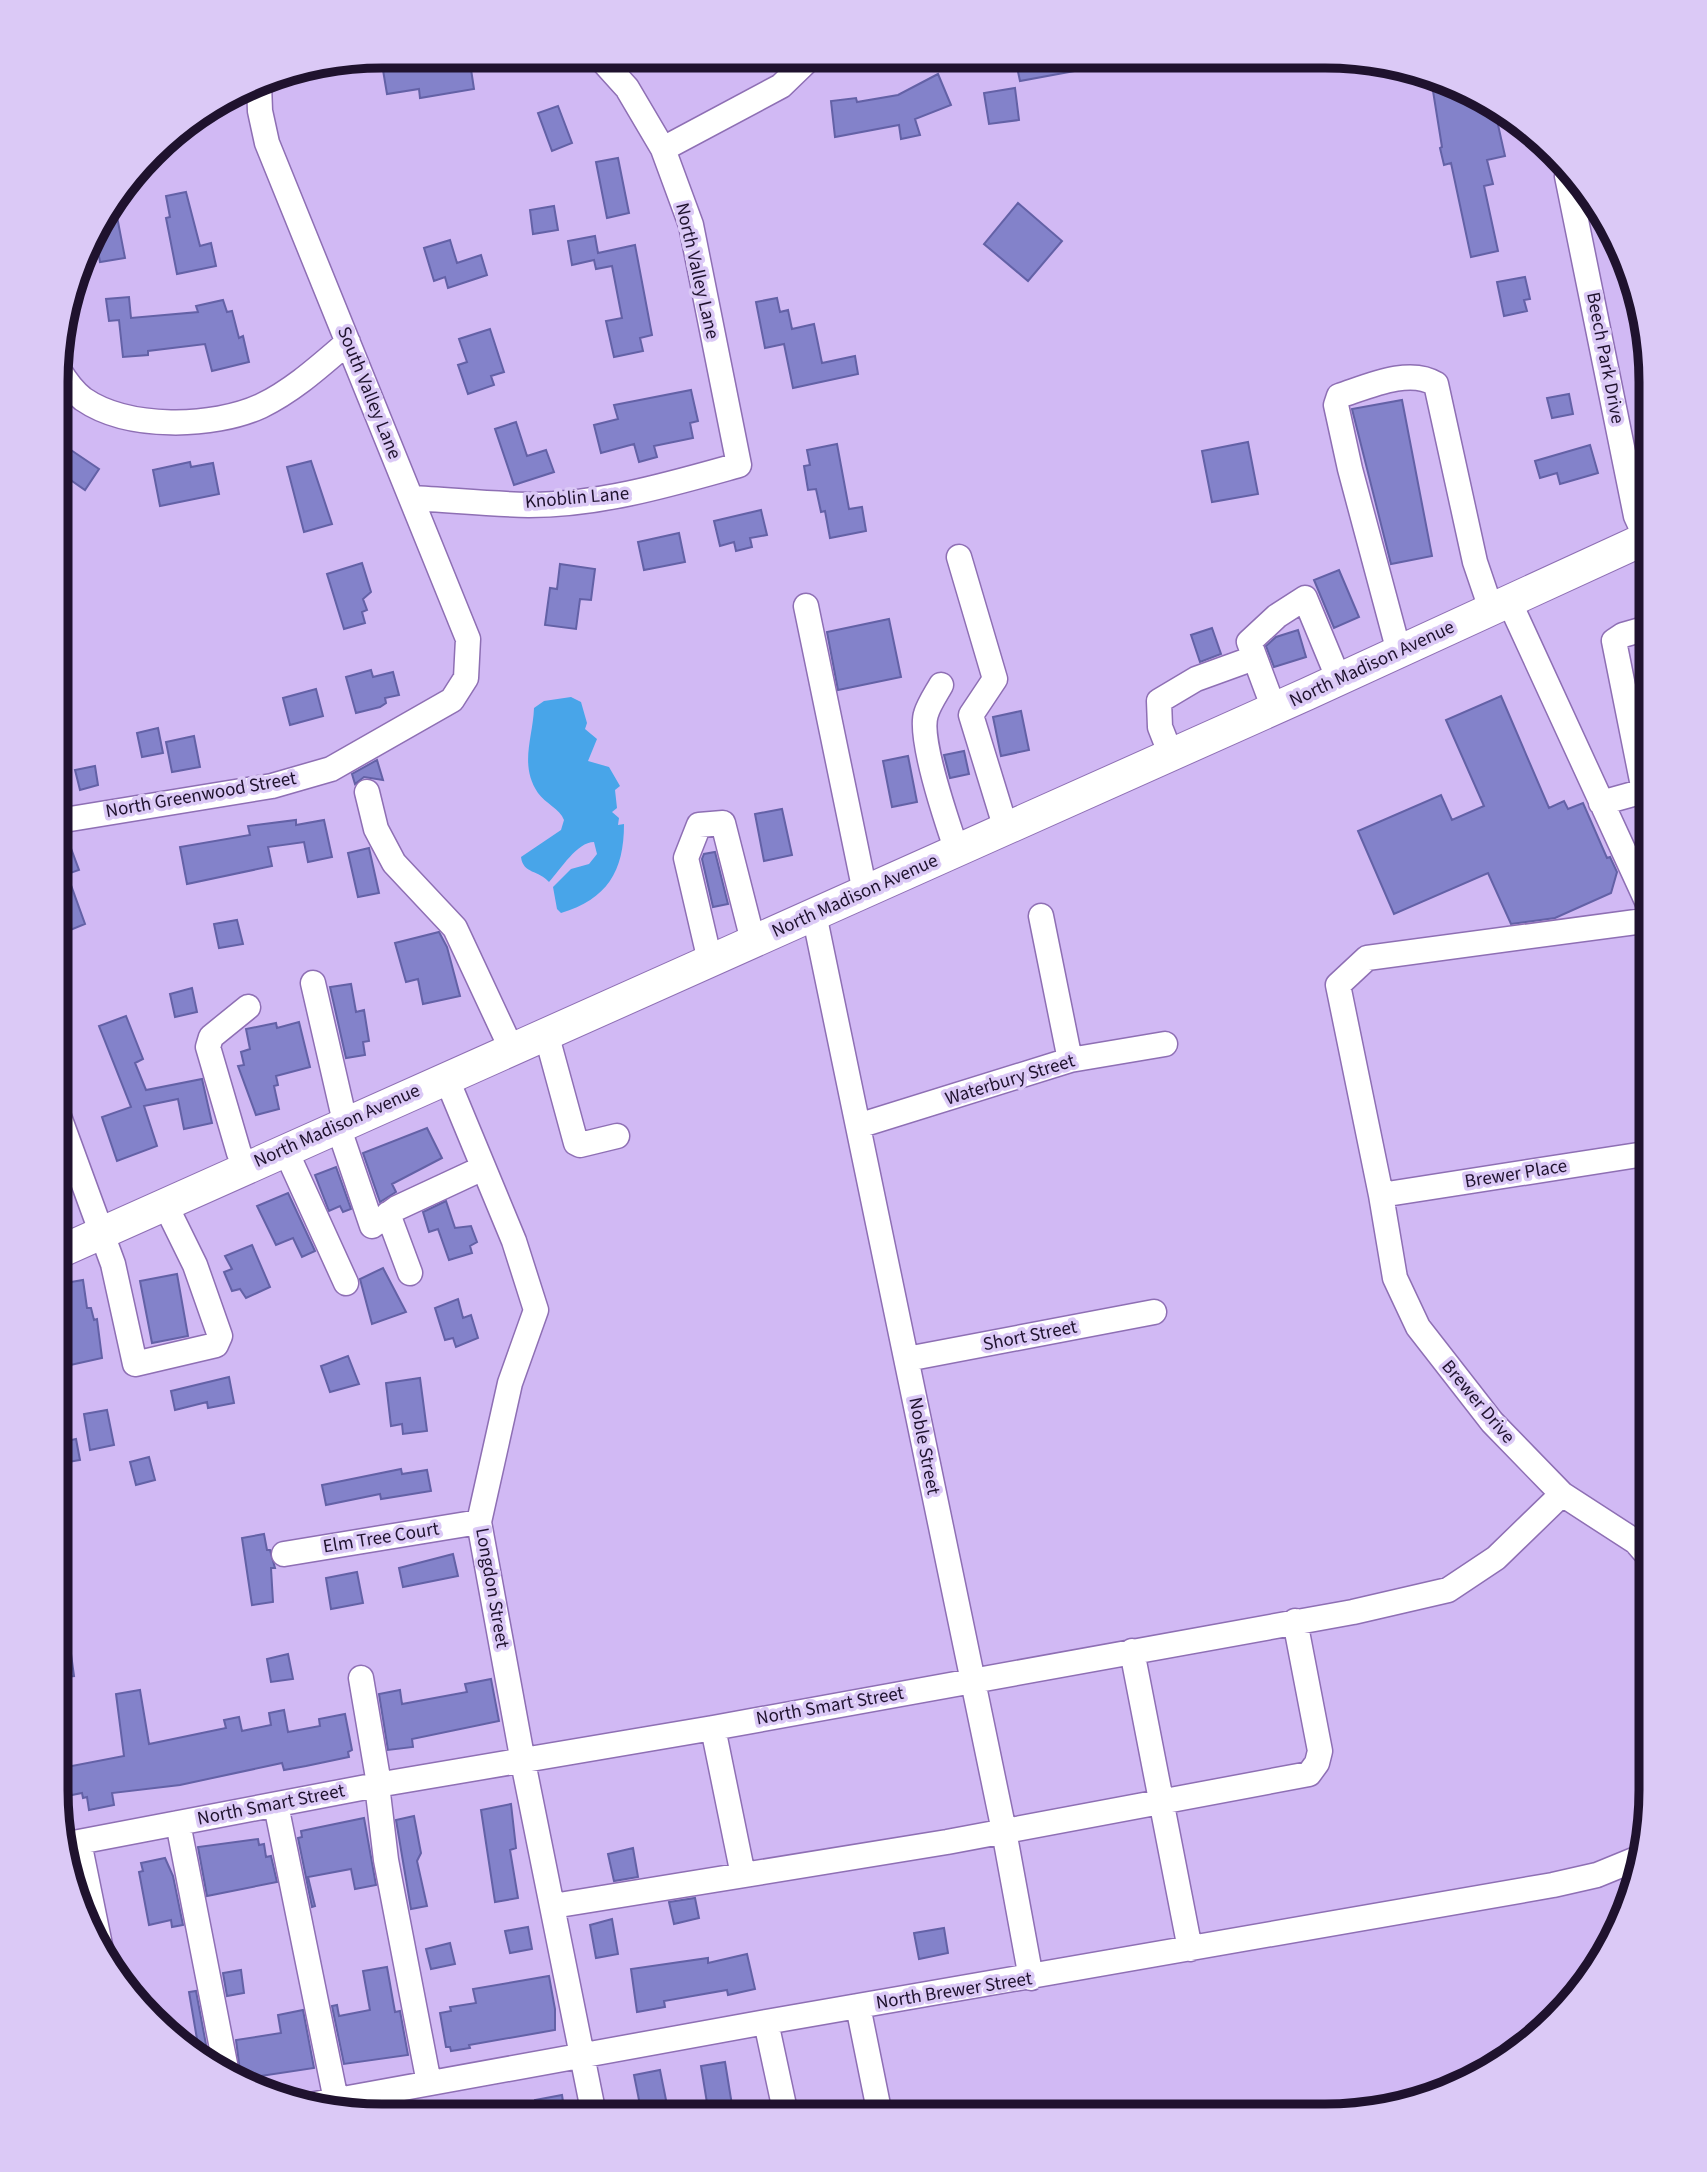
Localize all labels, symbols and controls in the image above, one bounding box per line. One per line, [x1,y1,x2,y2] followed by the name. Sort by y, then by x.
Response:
[668,200,726,342] street label: North Valley Lane
[1579,290,1631,426] street label: Beech Park Drive
[330,323,408,463] street label: South Valley Lane
[524,480,630,516] street label: Knoblin Lane
[1285,614,1459,714] street label: North Madison Avenue
[103,765,299,825] street label: North Greenwood Street
[768,847,942,945] street label: North Madison Avenue
[942,1047,1079,1113] street label: Waterbury Street
[250,1077,424,1175] street label: North Madison Avenue
[1463,1153,1569,1195] street label: Brewer Place
[981,1314,1080,1358] street label: Short Street
[1435,1354,1521,1450] street label: Brewer Drive
[901,1395,947,1498] street label: Noble Street
[321,1515,442,1561] street label: Elm Tree Court
[468,1526,516,1651] street label: Longdon Street
[754,1680,907,1732] street label: North Smart Street
[195,1777,348,1833] street label: North Smart Street
[874,1965,1035,2017] street label: North Brewer Street

